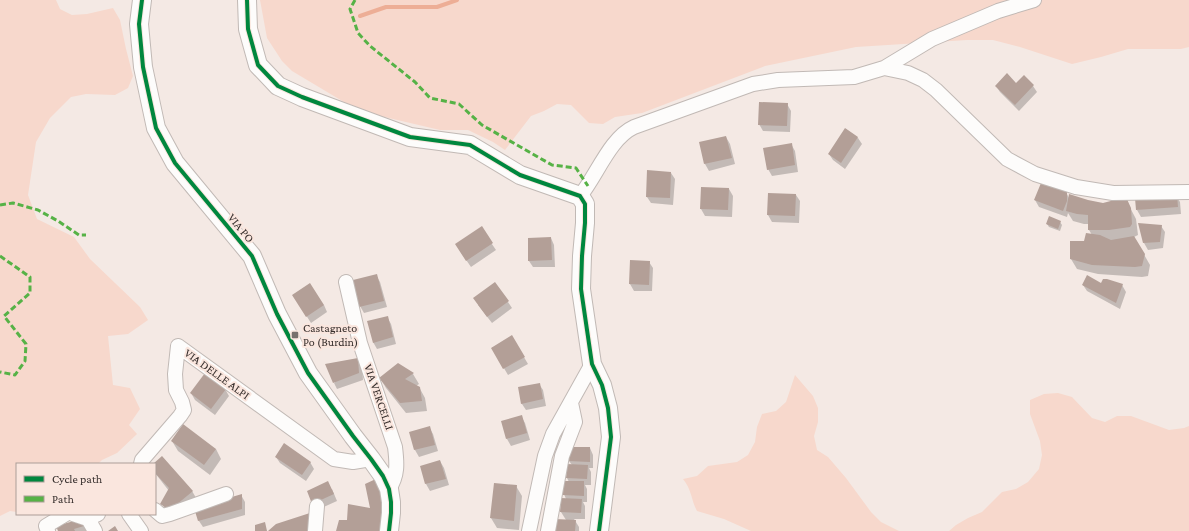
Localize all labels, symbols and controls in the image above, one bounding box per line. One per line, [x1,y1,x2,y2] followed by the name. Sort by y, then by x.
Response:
[225,211,257,245] street label: VIA PO
[303,321,358,349] place label: Castagneto Po (Burdin)
[290,330,300,340] marker: Castagneto Po (Burdin)
[182,346,253,403] street label: VIA DELLE ALPI
[361,362,397,432] street label: VIA VERCELLI
[16,463,156,515] legend
[52,472,103,486] text: Cycle path
[52,492,74,506] text: Path

